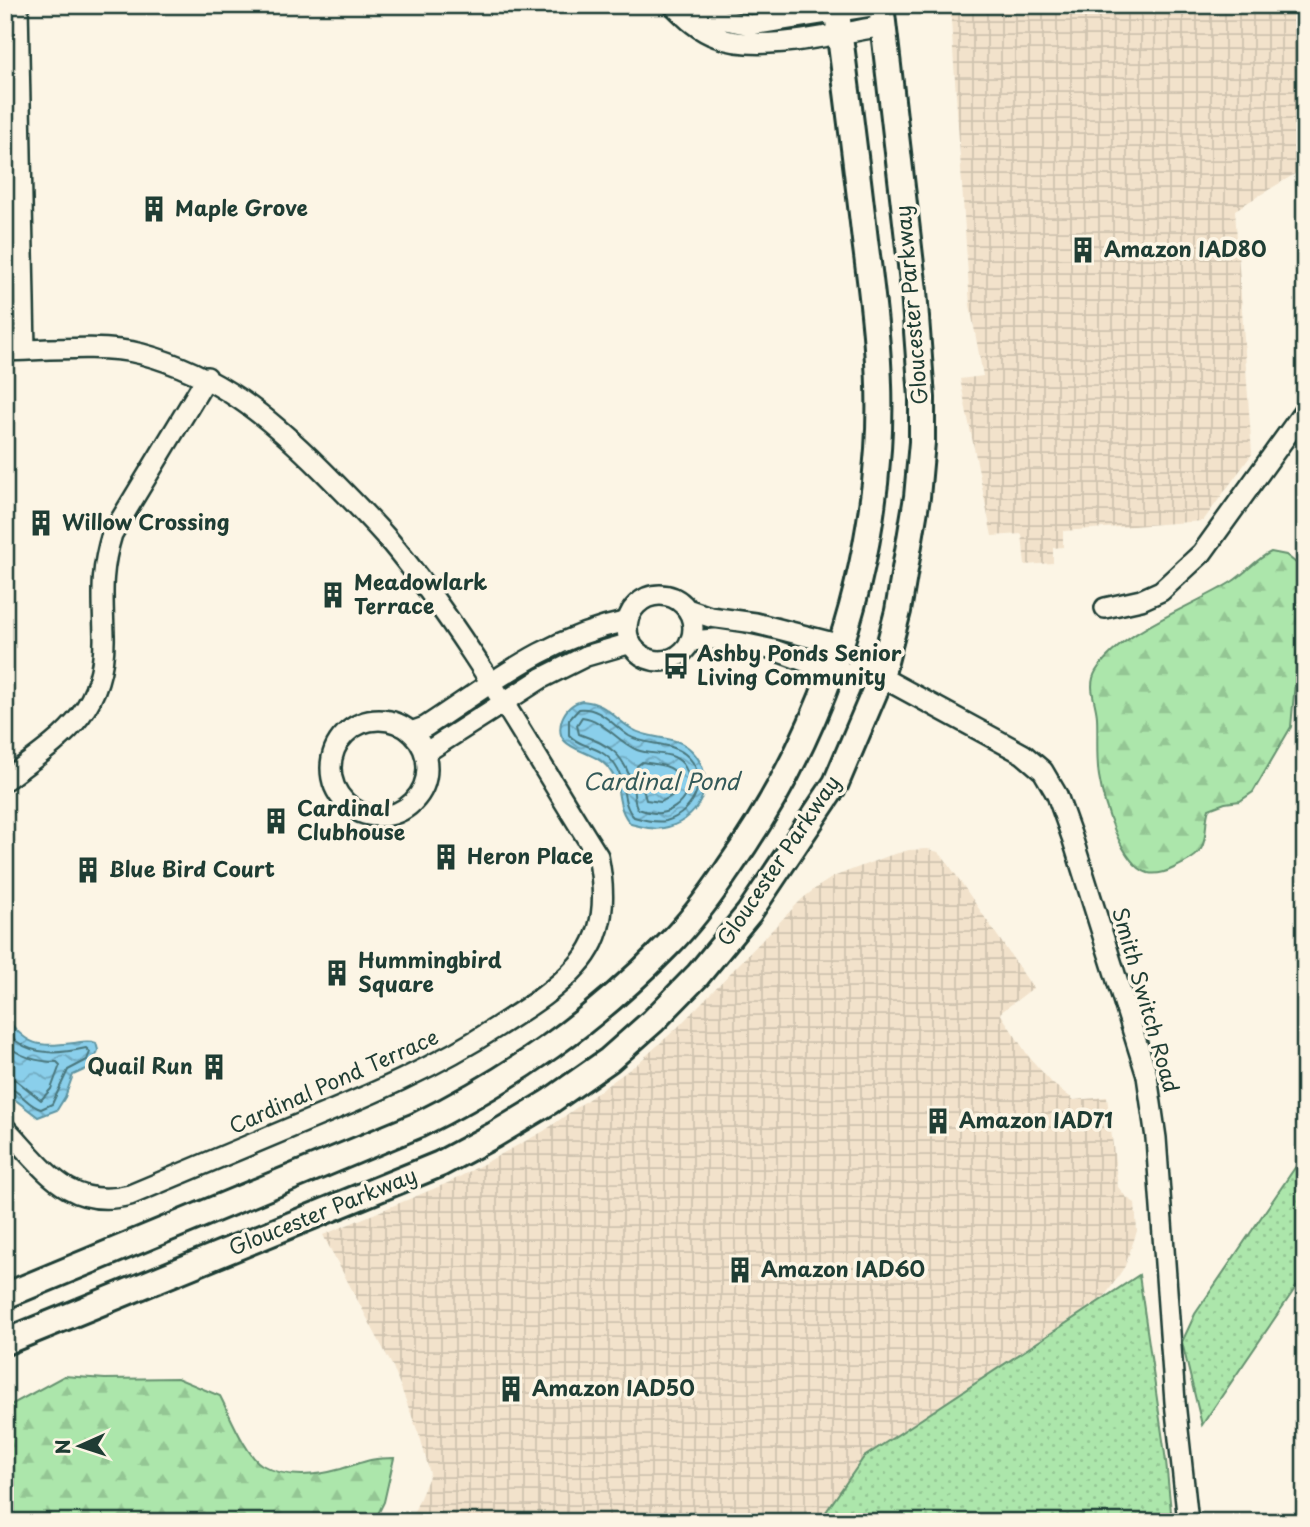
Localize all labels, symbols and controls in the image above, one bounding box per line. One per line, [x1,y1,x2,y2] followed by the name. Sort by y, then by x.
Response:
[175,191,308,223] place label: Maple Grove
[139,194,169,224] building icon: Maple Grove
[885,204,935,406] street label: Gloucester Parkway
[1104,232,1266,264] place label: Amazon IAD80
[1068,235,1098,265] building icon: Amazon IAD80
[62,505,229,537] place label: Willow Crossing
[26,508,56,538] building icon: Willow Crossing
[354,565,487,621] place label: Meadowlark Terrace
[318,580,348,610] building icon: Meadowlark Terrace
[696,636,902,692] place label: Ashby Ponds Senior Living Community
[661,651,691,681] bus stop icon: Ashby Ponds Senior Living Community
[583,763,743,798] water label: Cardinal Pond
[708,768,847,952] street label: Gloucester Parkway
[297,791,405,847] place label: Cardinal Clubhouse
[261,806,291,836] building icon: Cardinal Clubhouse
[467,839,593,871] place label: Heron Place
[431,842,461,872] building icon: Heron Place
[109,852,275,884] place label: Blue Bird Court
[73,855,103,885] building icon: Blue Bird Court
[1105,903,1189,1096] street label: Smith Switch Road
[358,943,502,999] place label: Hummingbird Square
[322,958,352,988] building icon: Hummingbird Square
[223,1020,443,1141] street label: Cardinal Pond Terrace
[87,1049,193,1081] place label: Quail Run
[199,1052,229,1082] building icon: Quail Run
[959,1103,1113,1135] place label: Amazon IAD71
[923,1106,953,1136] building icon: Amazon IAD71
[223,1158,421,1262] street label: Gloucester Parkway
[761,1252,925,1284] place label: Amazon IAD60
[725,1255,755,1285] building icon: Amazon IAD60
[532,1371,695,1403] place label: Amazon IAD50
[496,1374,526,1404] building icon: Amazon IAD50
[46,1412,116,1482] north arrow
[48,1439,76,1455] text: N

